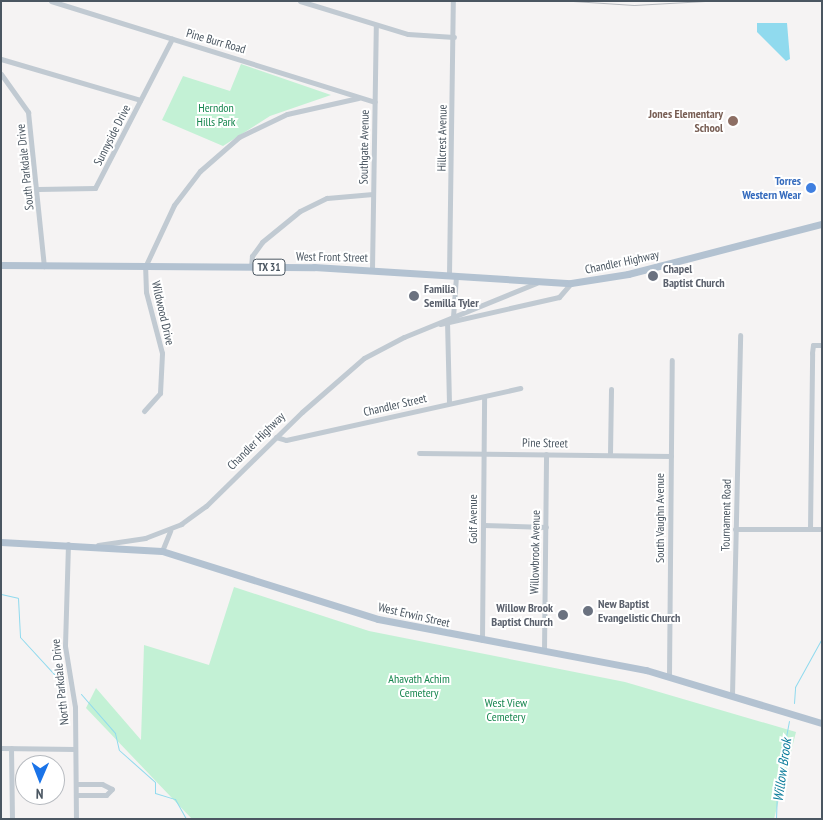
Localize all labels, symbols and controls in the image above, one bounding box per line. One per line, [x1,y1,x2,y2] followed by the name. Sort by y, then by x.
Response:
[185,26,247,56] street label: Pine Burr Road
[196,101,236,129] park label: Herndon Hills Park
[90,102,134,168] street label: Sunnyside Drive
[434,104,450,172] street label: Hillcrest Avenue
[649,107,723,135] place label: Jones Elementary School
[356,109,372,185] street label: Southgate Avenue
[727,115,739,127] marker: Jones Elementary School
[13,123,37,211] street label: South Parkdale Drive
[742,174,801,202] place label: Torres Western Wear
[805,182,817,194] marker: Torres Western Wear
[584,247,660,277] street label: Chandler Highway
[296,249,368,265] street label: West Front Street
[252,258,286,276] road number: TX 31
[663,262,725,290] place label: Chapel Baptist Church
[647,270,659,282] marker: Chapel Baptist Church
[149,279,177,347] street label: Wildwood Drive
[424,282,479,310] place label: Familia Semilla Tyler
[408,290,420,302] marker: Familia Semilla Tyler
[362,391,428,419] street label: Chandler Street
[224,409,288,473] street label: Chandler Highway
[522,435,568,451] street label: Pine Street
[653,473,667,563] street label: South Vaughn Avenue
[718,479,734,551] street label: Tournament Road
[466,494,480,544] street label: Golf Avenue
[527,509,543,595] street label: Willowbrook Avenue
[598,597,681,625] place label: New Baptist Evangelistic Church
[377,600,451,630] street label: West Erwin Street
[491,601,553,629] place label: Willow Brook Baptist Church
[582,605,594,617] marker: New Baptist Evangelistic Church
[557,609,569,621] marker: Willow Brook Baptist Church
[48,638,72,726] street label: North Parkdale Drive
[388,672,450,700] park label: Ahavath Achim Cemetery
[485,696,527,724] park label: West View Cemetery
[769,737,795,803] water label: Willow Brook
[15,755,65,805] north arrow
[36,785,44,803] text: N

